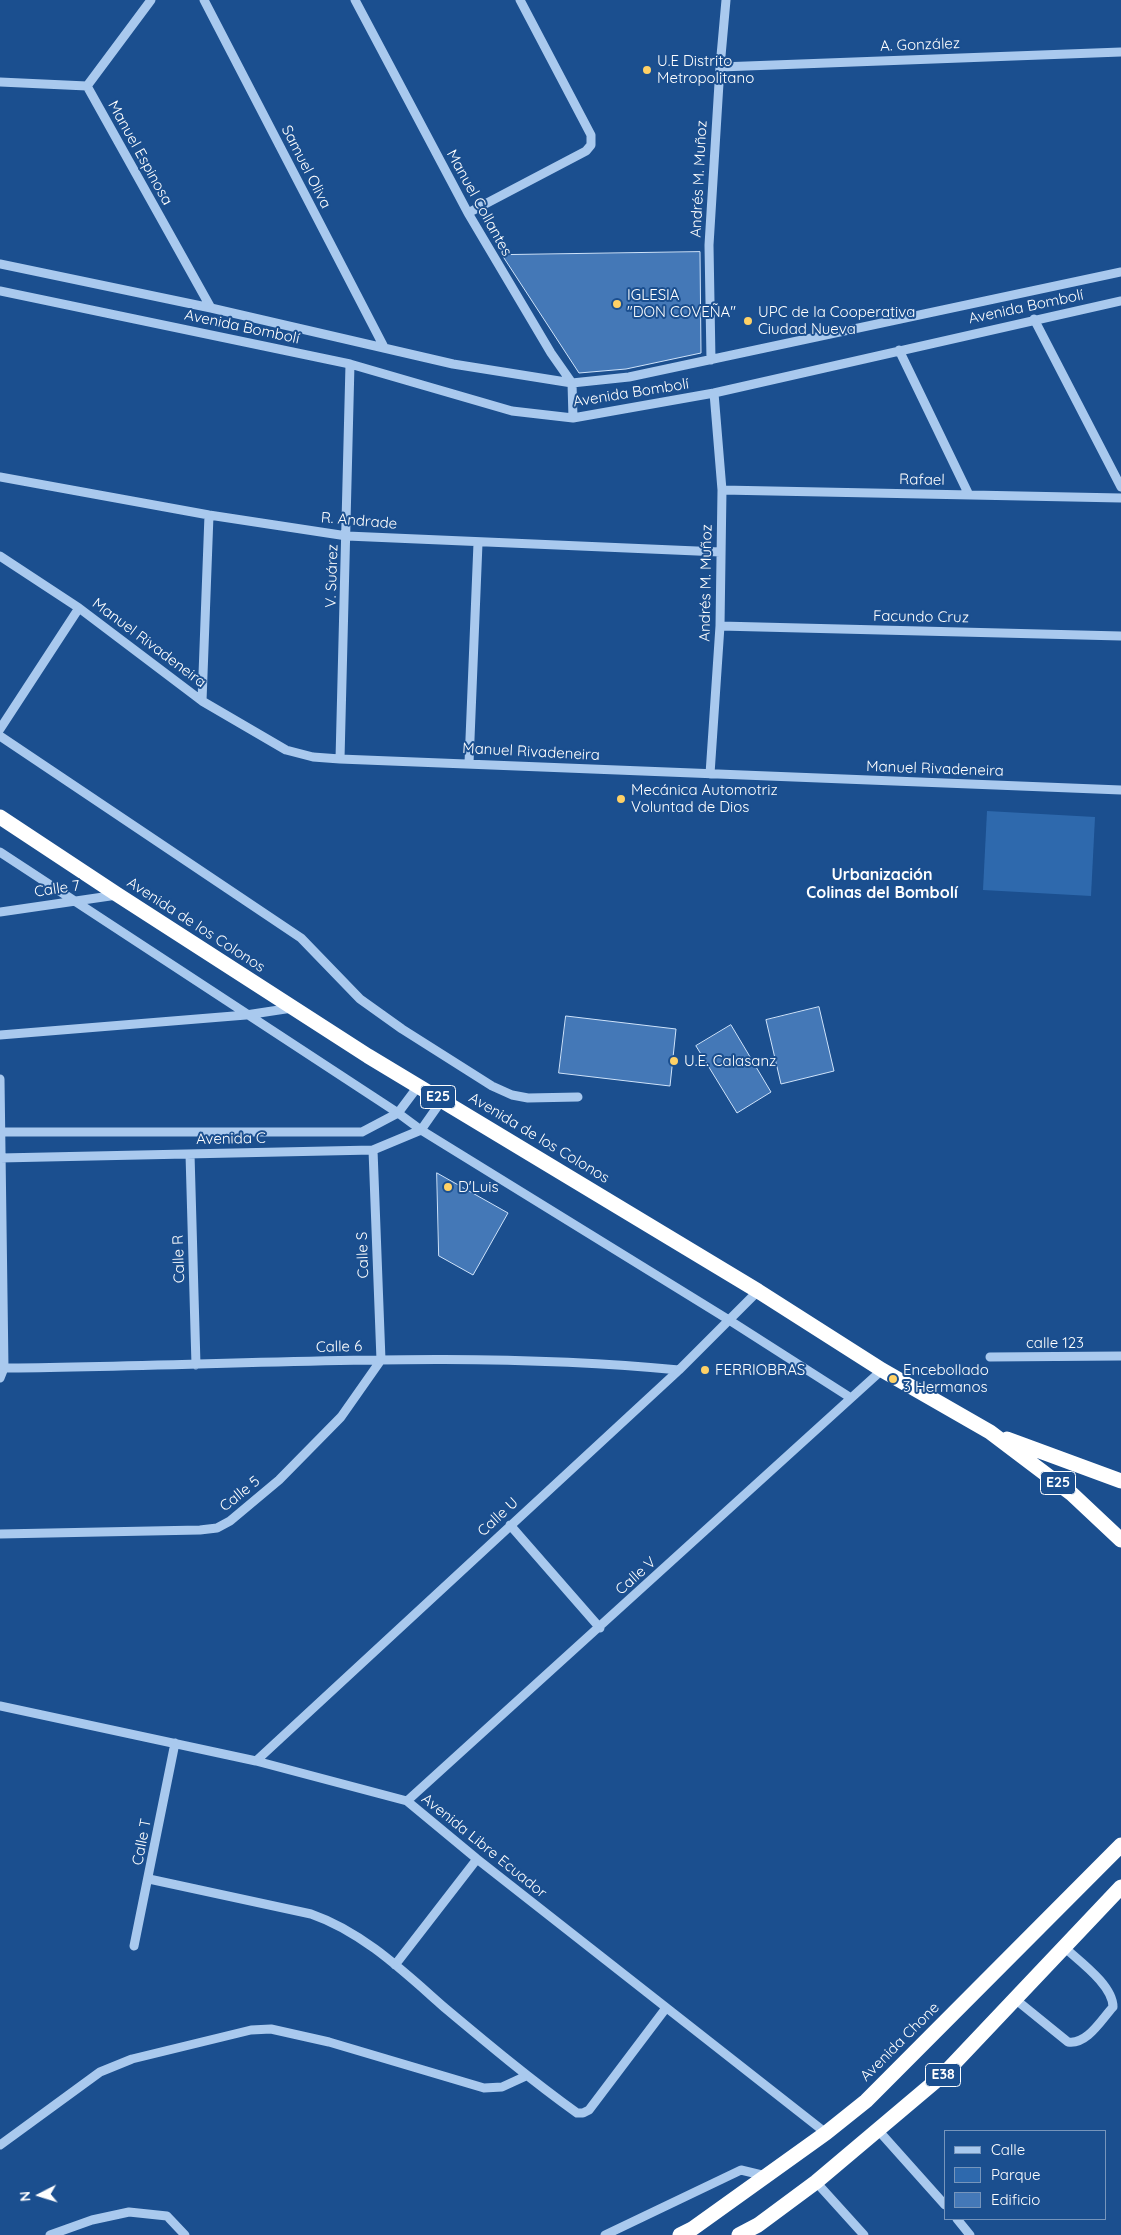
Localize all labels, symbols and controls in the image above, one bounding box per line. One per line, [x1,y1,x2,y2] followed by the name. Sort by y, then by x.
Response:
[880,35,960,55] street label: A. González
[657,52,754,87] place label: U.E Distrito Metropolitano
[641,64,653,76] marker: U.E Distrito Metropolitano
[104,98,176,208] street label: Manuel Espinosa
[687,120,711,238] street label: Andrés M. Muñoz
[277,122,335,212] street label: Samuel Oliva
[442,147,516,259] street label: Manuel Collantes
[627,286,736,321] place label: IGLESIA "DON COVEÑA"
[967,286,1085,328] street label: Avenida Bombolí
[611,298,623,310] marker: IGLESIA "DON COVEÑA"
[758,303,915,338] place label: UPC de la Cooperativa Ciudad Nueva
[183,306,301,348] street label: Avenida Bombolí
[742,315,754,327] marker: UPC de la Cooperativa Ciudad Nueva
[572,375,690,411] street label: Avenida Bombolí
[899,471,945,489] street label: Rafael
[320,509,398,533] street label: R. Andrade
[696,524,716,642] street label: Andrés M. Muñoz
[322,544,342,608] street label: V. Suárez
[89,594,209,692] street label: Manuel Rivadeneira
[873,607,969,627] street label: Facundo Cruz
[462,739,600,765] street label: Manuel Rivadeneira
[866,758,1004,780] street label: Manuel Rivadeneira
[631,781,778,816] place label: Mecánica Automotriz Voluntad de Dios
[615,793,627,805] marker: Mecánica Automotriz Voluntad de Dios
[806,865,958,903] district label: Urbanización Colinas del Bombolí
[124,874,268,976] street label: Avenida de los Colonos
[33,877,81,901] street label: Calle 7
[684,1052,776,1070] place label: U.E. Calasanz
[668,1055,680,1067] marker: U.E. Calasanz
[420,1086,456,1108] road number: E25
[465,1089,613,1187] street label: Avenida de los Colonos
[196,1129,266,1149] street label: Avenida C
[458,1178,498,1196] place label: D'Luis
[442,1181,454,1193] marker: D'Luis
[353,1231,373,1279] street label: Calle S
[169,1235,189,1283] street label: Calle R
[1026,1334,1084,1352] street label: calle 123
[316,1338,362,1356] street label: Calle 6
[715,1361,805,1379] place label: FERRIOBRAS
[903,1361,989,1396] place label: Encebollado 3 Hermanos
[699,1364,711,1376] marker: FERRIOBRAS
[887,1373,899,1385] marker: Encebollado 3 Hermanos
[216,1472,264,1516] street label: Calle 5
[1040,1472,1076,1495] road number: E25
[474,1494,522,1540] street label: Calle U
[612,1553,660,1599] street label: Calle V
[418,1790,550,1902] street label: Avenida Libre Ecuador
[129,1817,155,1867] street label: Calle T
[857,1999,943,2085] street label: Avenida Chone
[926,2064,960,2086] road number: E38
[944,2130,1106,2220] legend
[991,2140,1025,2159] text: Calle
[991,2165,1041,2184] text: Parque
[15,2170,65,2220] north arrow
[16,2190,34,2202] text: N
[991,2190,1040,2209] text: Edificio

